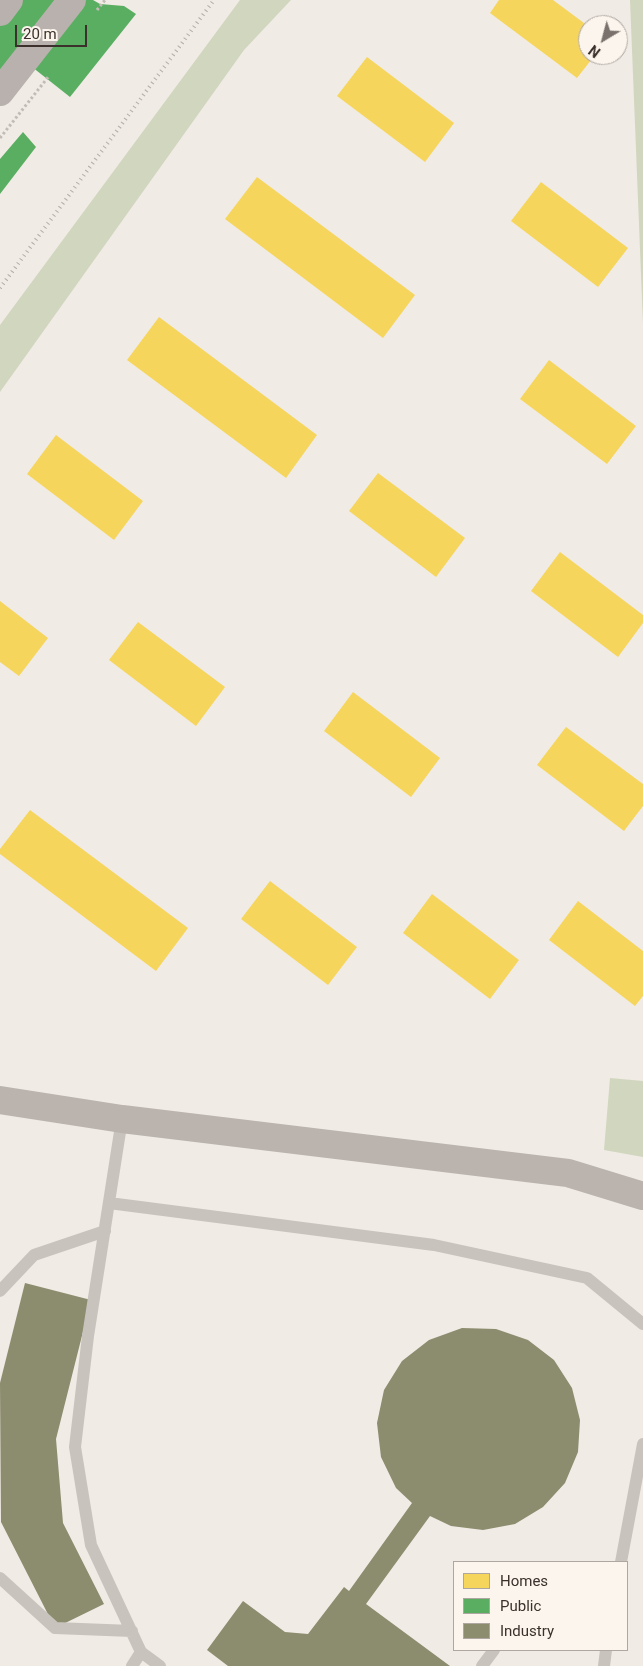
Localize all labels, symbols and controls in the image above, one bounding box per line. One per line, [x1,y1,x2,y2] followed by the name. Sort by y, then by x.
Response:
[18,15,90,47] scale bar
[578,15,628,65] north arrow
[23,25,57,43] text: 20 m
[586,42,603,61] text: N
[453,1561,628,1651] legend
[500,1572,548,1590] text: Homes
[500,1597,541,1615] text: Public
[500,1622,554,1640] text: Industry

